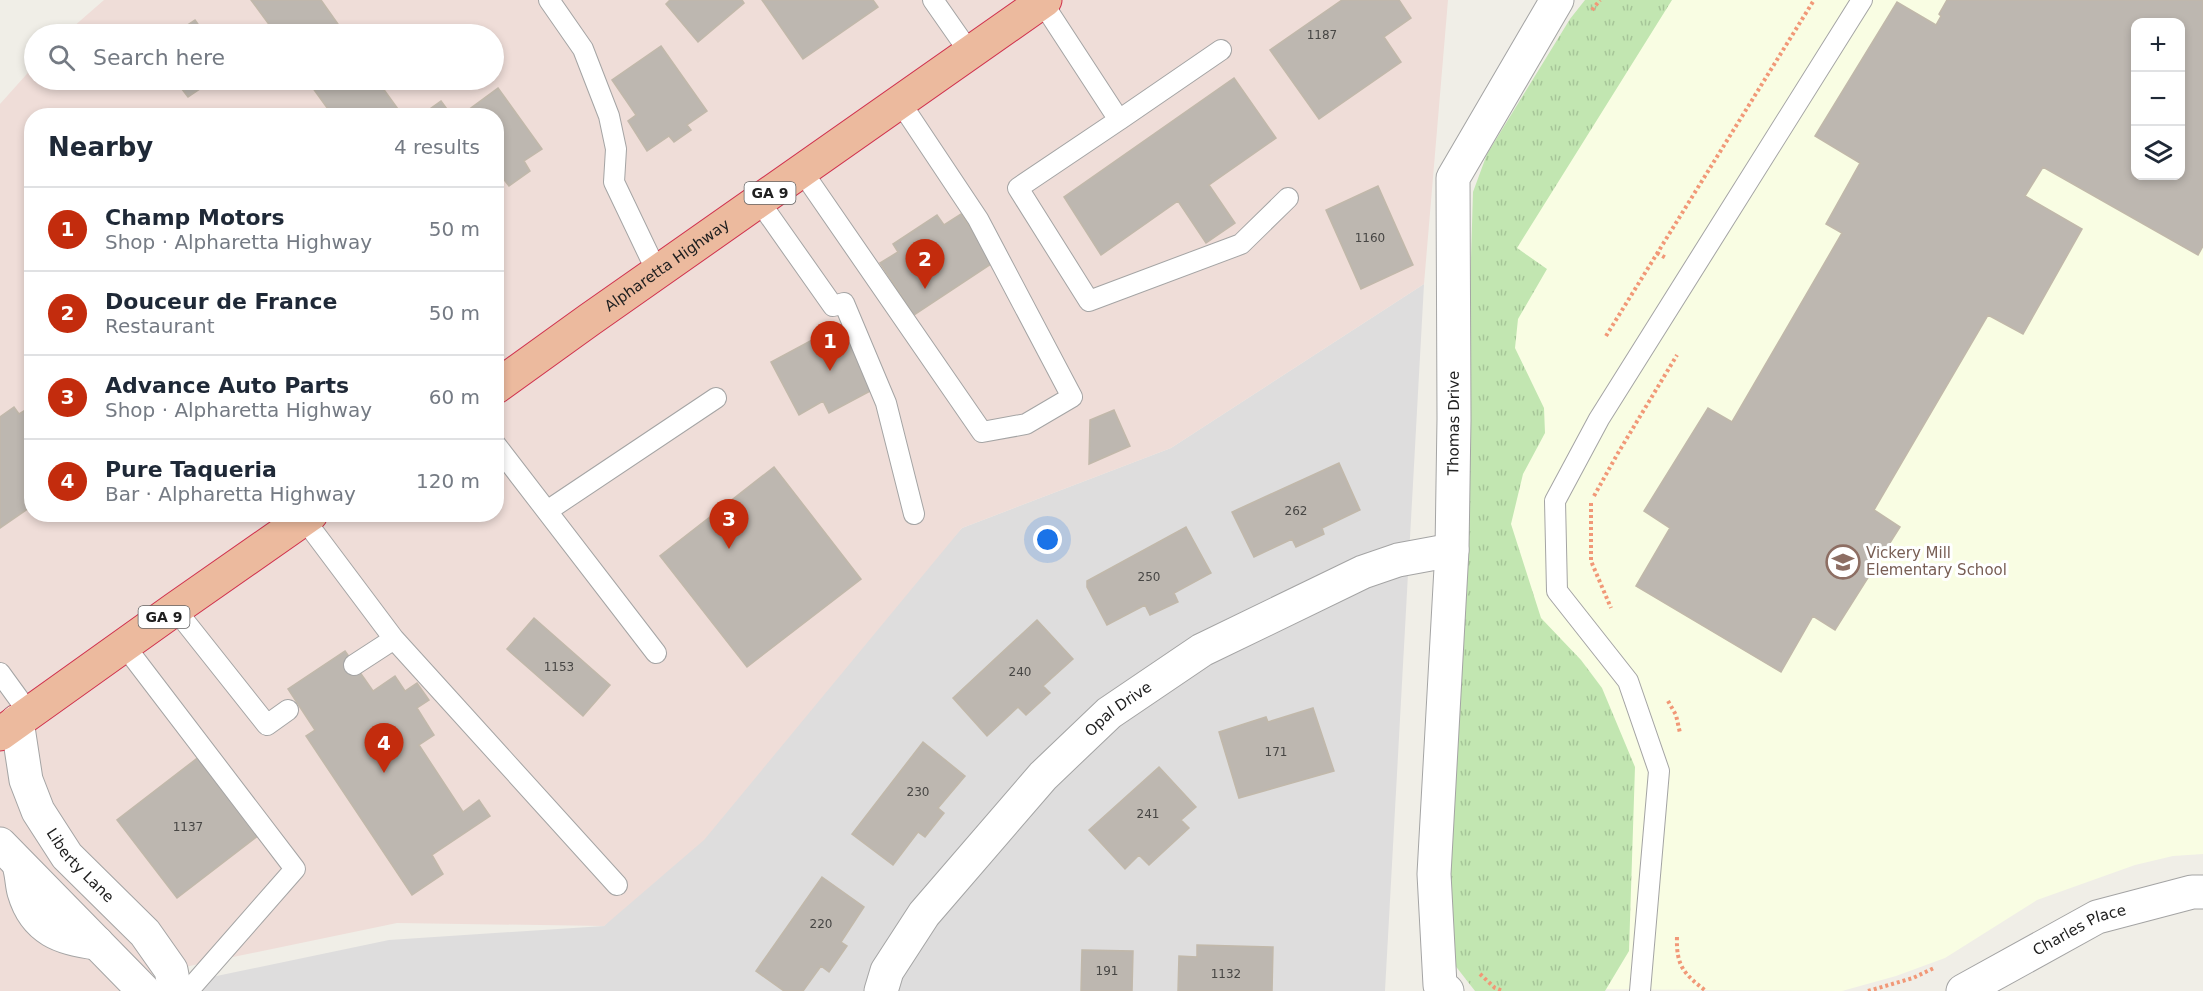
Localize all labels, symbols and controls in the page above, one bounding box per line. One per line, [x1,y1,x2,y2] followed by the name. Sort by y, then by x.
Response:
[2131,18,2185,180] map controls
[2131,18,2185,72] button: +
[24,24,504,90] search box
[1307,28,1337,42] house number: 1187
[45,41,78,74] icon: search
[93,45,225,70] text: Search here
[2131,72,2185,126] button: −
[2131,126,2185,180] button: layers
[48,132,153,162] text: Nearby
[394,135,480,159] text: 4 results
[744,182,796,204] road number: GA 9
[105,205,285,230] text: Champ Motors
[601,215,733,315] street label: Alpharetta Highway
[61,217,74,241] text: 1
[429,217,480,241] text: 50 m
[105,230,372,254] text: Shop · Alpharetta Highway
[1355,231,1385,245] house number: 1160
[906,240,944,289] pin: 2
[105,289,337,314] text: Douceur de France
[61,301,74,325] text: 2
[429,301,480,325] text: 50 m
[105,314,215,338] text: Restaurant
[810,322,850,371] pin: 1
[1444,371,1463,476] street label: Thomas Drive
[105,373,349,398] text: Advance Auto Parts
[61,385,74,409] text: 3
[429,385,480,409] text: 60 m
[105,398,372,422] text: Shop · Alpharetta Highway
[105,457,277,482] text: Pure Taqueria
[61,469,74,493] text: 4
[416,469,480,493] text: 120 m
[105,482,356,506] text: Bar · Alpharetta Highway
[710,500,748,549] pin: 3
[1285,504,1307,518] house number: 262
[1033,525,1062,554] your location
[1825,544,1861,580] school or university icon: Vickery Mill Elementary School
[1866,544,2007,579] place label: Vickery Mill Elementary School
[1138,570,1160,584] house number: 250
[138,606,190,628] road number: GA 9
[544,660,574,674] house number: 1153
[1009,665,1031,679] house number: 240
[1081,678,1155,740] street label: Opal Drive
[364,724,404,773] pin: 4
[1265,745,1287,759] house number: 171
[907,785,929,799] house number: 230
[1137,807,1159,821] house number: 241
[173,820,203,834] house number: 1137
[43,825,118,906] street label: Liberty Lane
[2030,901,2128,960] street label: Charles Place
[810,917,832,931] house number: 220
[1096,964,1118,978] house number: 191
[1211,967,1241,981] house number: 1132

